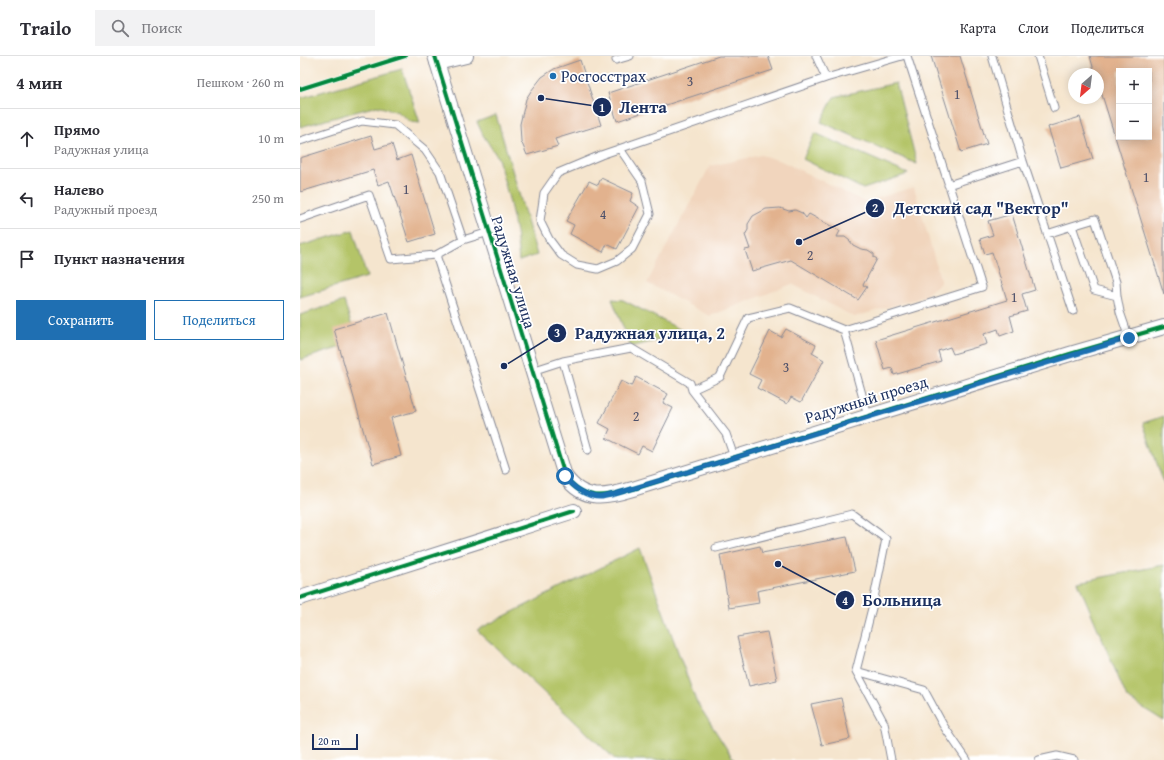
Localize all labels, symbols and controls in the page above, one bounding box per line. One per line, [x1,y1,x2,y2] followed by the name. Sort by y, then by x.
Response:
[95,10,375,46] search box
[20,14,71,42] text: Trailo
[109,17,131,39] icon: search
[141,17,182,38] text: Поиск
[960,18,996,38] text: Карта
[1018,18,1049,38] text: Слои
[1071,18,1144,38] text: Поделиться
[561,64,647,88] place label: Росгосстрах
[1068,68,1104,104] north arrow
[1116,68,1152,140] map controls
[1116,68,1152,104] button: +
[16,70,62,95] text: 4 мин
[548,71,558,81] marker: Росгосстрах
[687,71,693,91] house number: 3
[197,73,284,92] text: Пешком · 260 m
[954,84,960,104] house number: 1
[592,93,675,122] callout: Лента
[619,94,667,119] text: Лента
[599,99,605,116] text: 1
[1116,104,1152,140] button: −
[54,119,100,140] text: Прямо
[16,128,38,150] icon: ahead
[258,129,284,148] text: 10 m
[54,140,149,159] text: Радужная улица
[1143,167,1149,187] house number: 1
[54,179,104,200] text: Налево
[403,179,409,199] house number: 1
[16,188,38,210] icon: left
[252,189,284,208] text: 250 m
[865,193,1076,222] callout: Детский сад "Вектор"
[892,195,1069,220] text: Детский сад "Вектор"
[872,199,878,216] text: 2
[54,200,157,219] text: Радужный проезд
[600,204,607,224] house number: 4
[485,213,543,332] street label: Радужная улица
[807,245,813,265] house number: 2
[16,248,38,270] icon: arrive
[54,248,185,269] text: Пункт назначения
[1011,287,1017,307] house number: 1
[16,300,146,340] button: Сохранить
[154,300,284,340] button: Поделиться
[547,318,733,347] callout: Радужная улица, 2
[575,320,725,345] text: Радужная улица, 2
[554,324,560,341] text: 3
[1120,329,1138,347] route end
[783,357,789,377] house number: 3
[802,369,931,429] street label: Радужный проезд
[633,406,639,426] house number: 2
[556,467,574,485] route start
[835,586,949,615] callout: Больница
[863,587,942,612] text: Больница
[842,592,848,609] text: 4
[312,732,358,751] scale bar
[318,733,340,749] text: 20 m

